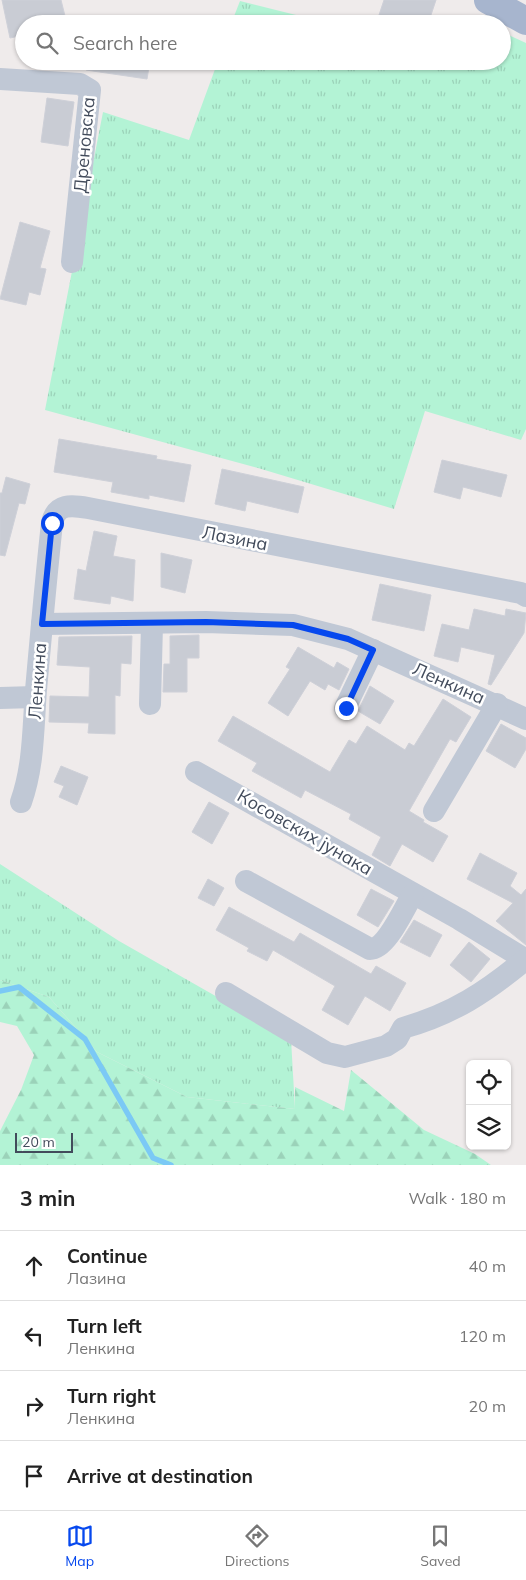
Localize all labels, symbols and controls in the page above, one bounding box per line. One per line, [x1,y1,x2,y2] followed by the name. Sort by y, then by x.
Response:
[15,15,511,70] search box
[33,29,61,57] icon: search
[73,31,177,55] text: Search here
[68,96,100,194] street label: Дреновска
[41,512,64,535] route start
[200,520,270,556] street label: Лазина
[23,642,51,720] street label: Ленкина
[409,657,489,709] street label: Ленкина
[335,697,358,720] route end
[233,784,377,880] street label: Косовских јунака
[466,1060,511,1150] map controls
[466,1060,511,1105] button: locate
[466,1105,511,1150] button: layers
[15,1130,72,1153] scale bar
[22,1133,55,1151] text: 20 m
[20,1185,75,1211] text: 3 min
[408,1188,506,1208] text: Walk · 180 m
[67,1244,147,1268] text: Continue
[20,1252,48,1280] icon: ahead
[469,1256,506,1276] text: 40 m
[67,1268,126,1288] text: Лазина
[67,1314,142,1338] text: Turn left
[20,1322,48,1350] icon: left
[459,1326,506,1346] text: 120 m
[67,1338,135,1358] text: Ленкина
[67,1384,156,1408] text: Turn right
[20,1392,48,1420] icon: right
[469,1396,506,1416] text: 20 m
[67,1408,135,1428] text: Ленкина
[20,1462,48,1490] icon: arrive
[67,1464,253,1488] text: Arrive at destination
[65,1522,94,1570] tab: Map
[225,1522,290,1570] tab: Directions
[420,1522,461,1570] tab: Saved

